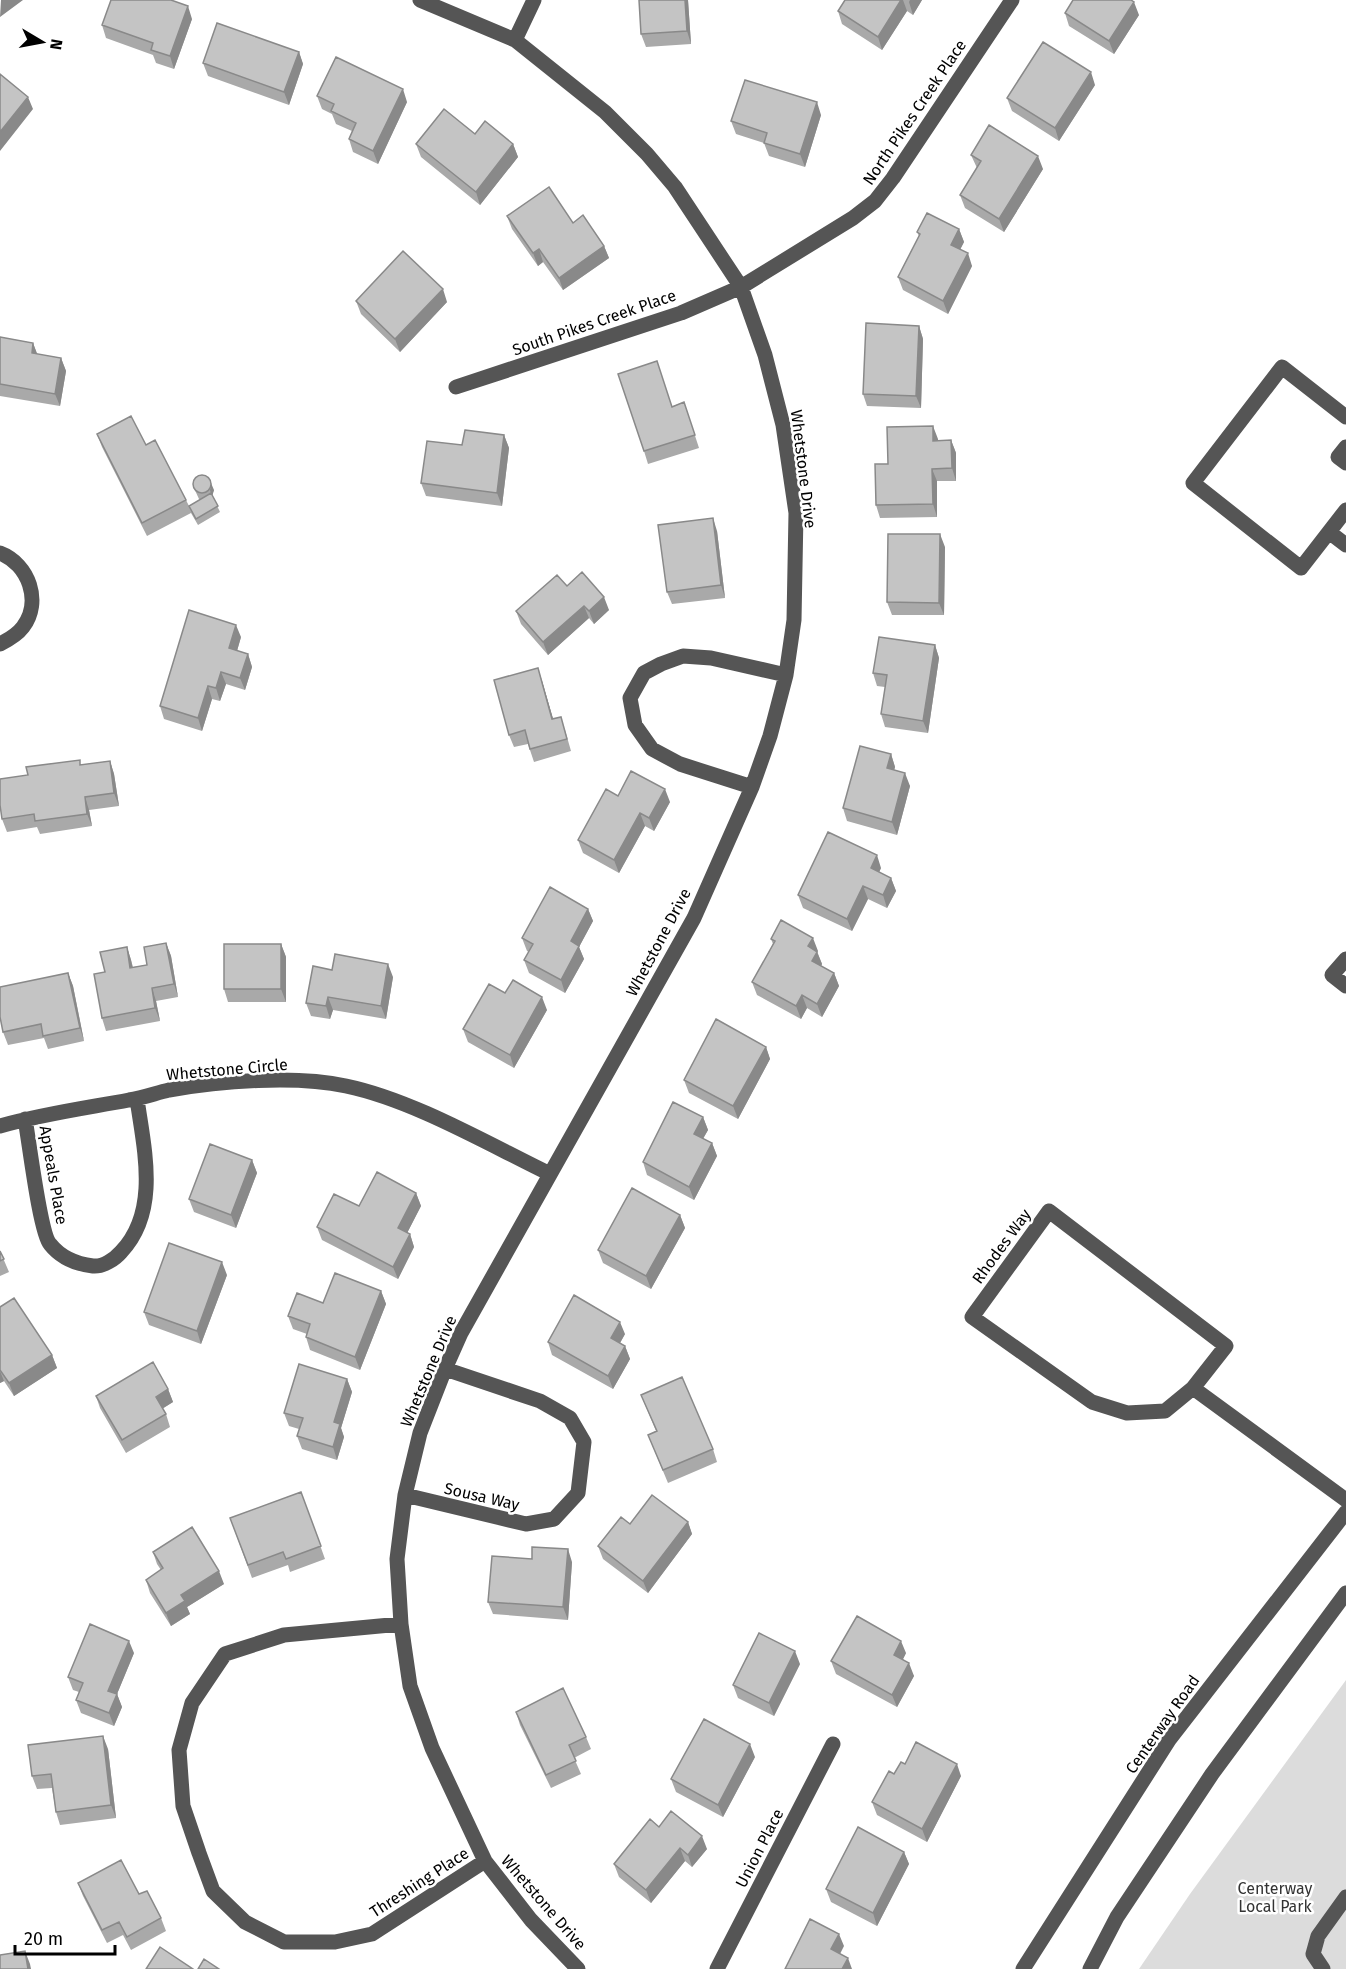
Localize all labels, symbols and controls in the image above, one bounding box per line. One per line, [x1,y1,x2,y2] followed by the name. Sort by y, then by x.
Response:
[12,12,72,72] north arrow
[859,36,970,188] street label: North Pikes Creek Place
[46,38,67,51] text: N
[510,286,678,359] street label: South Pikes Creek Place
[787,409,820,529] street label: Whetstone Drive
[622,885,695,999] street label: Whetstone Drive
[165,1055,289,1084] street label: Whetstone Circle
[35,1124,72,1226] street label: Appeals Place
[968,1205,1035,1287] street label: Rhodes Way
[396,1313,461,1430] street label: Whetstone Drive
[442,1479,522,1514] street label: Sousa Way
[1121,1671,1203,1777] street label: Centerway Road
[731,1806,787,1891] street label: Union Place
[366,1843,472,1921] street label: Threshing Place
[497,1851,590,1954] street label: Whetstone Drive
[1238,1879,1313,1916] park label: Centerway Local Park
[15,1918,116,1956] scale bar
[24,1928,63,1950] text: 20 m

